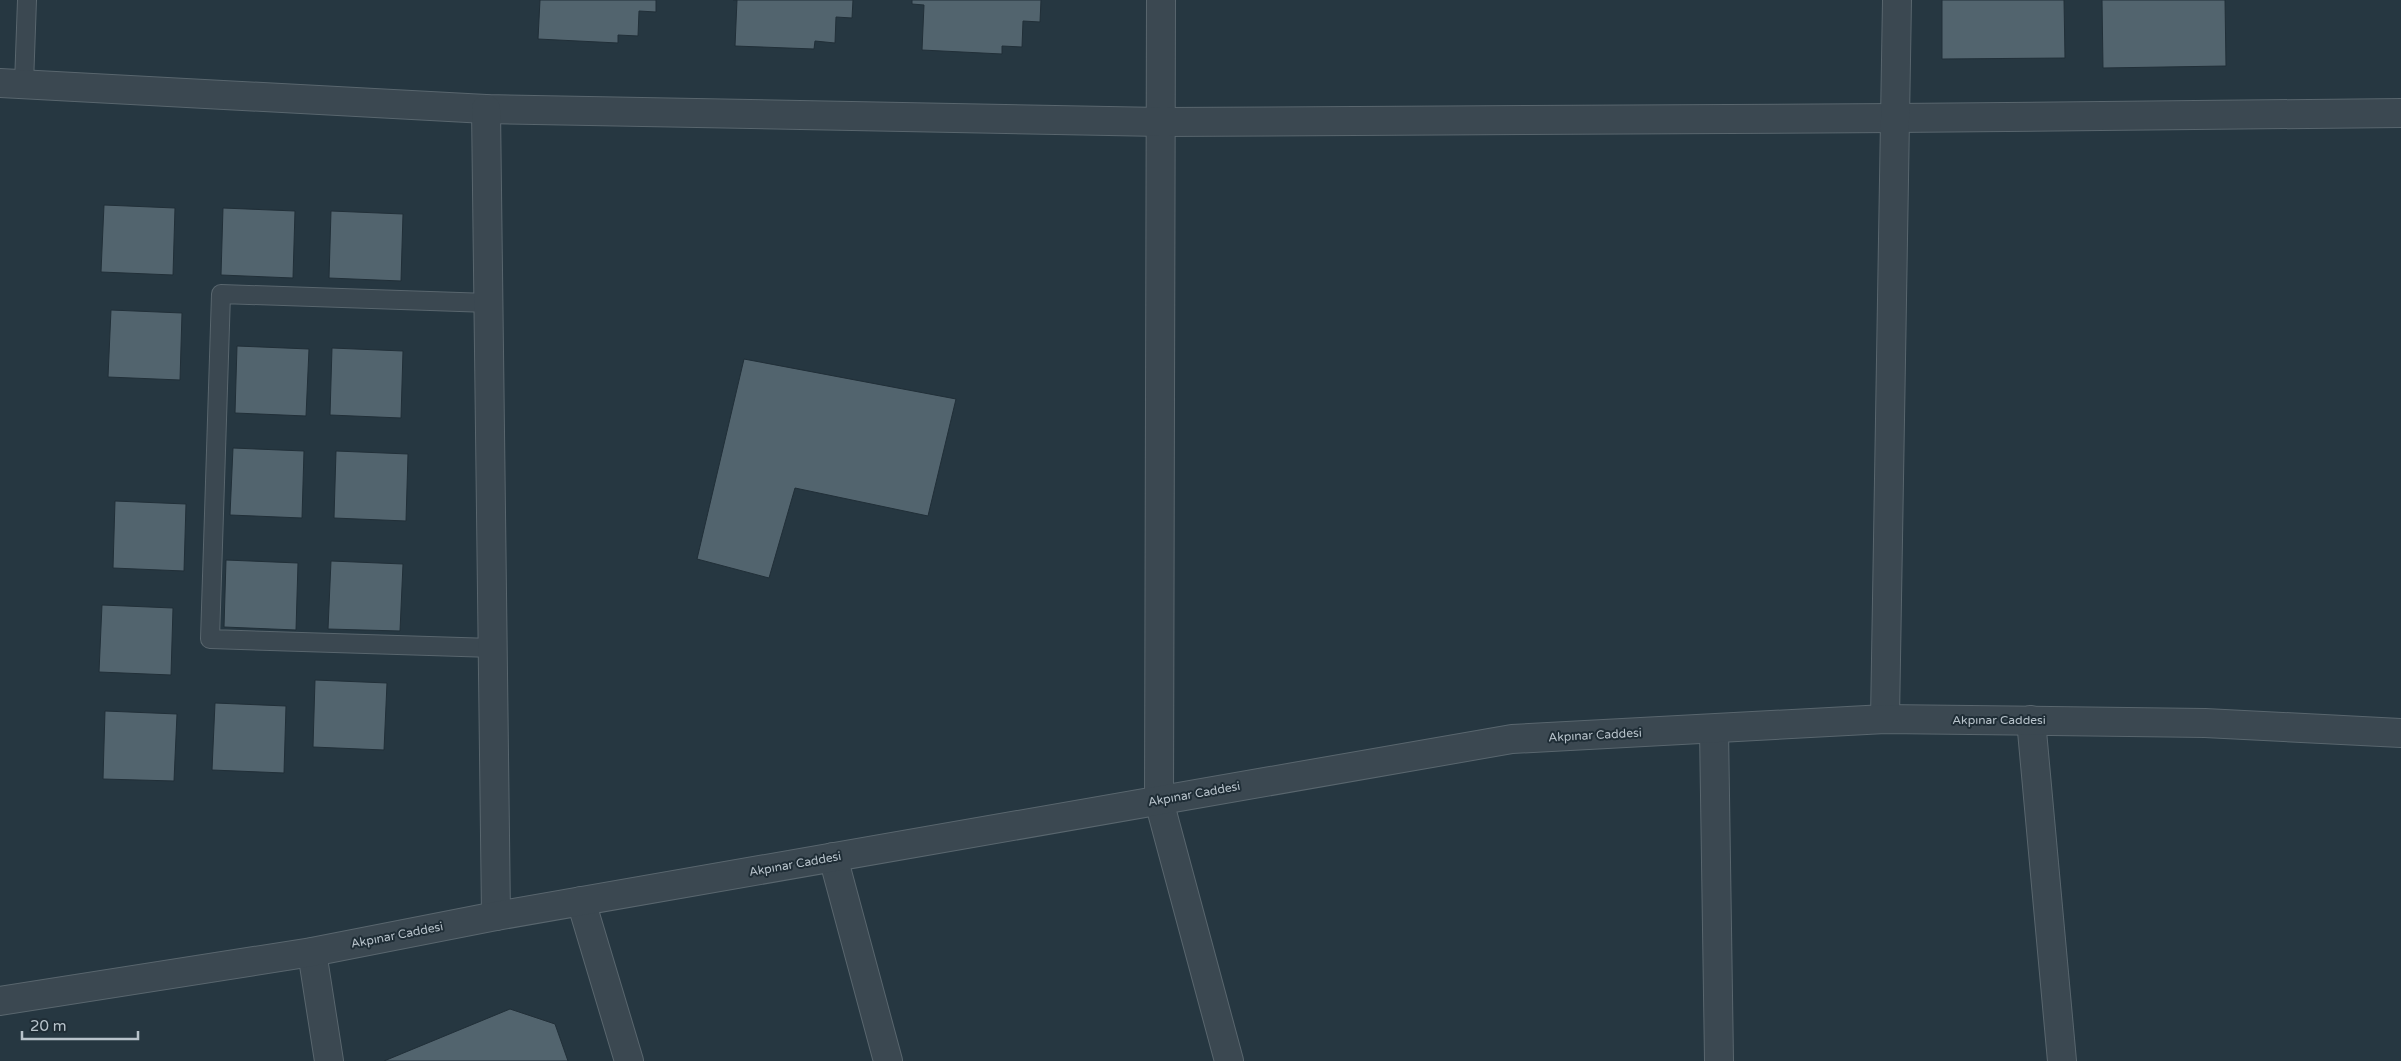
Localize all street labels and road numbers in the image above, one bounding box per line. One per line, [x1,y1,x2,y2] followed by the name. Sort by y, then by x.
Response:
[1952,713,2046,727] street label: Akpınar Caddesi
[1548,726,1642,744] street label: Akpınar Caddesi
[1147,779,1241,809] street label: Akpınar Caddesi
[748,849,842,879] street label: Akpınar Caddesi
[350,919,444,951] street label: Akpınar Caddesi

